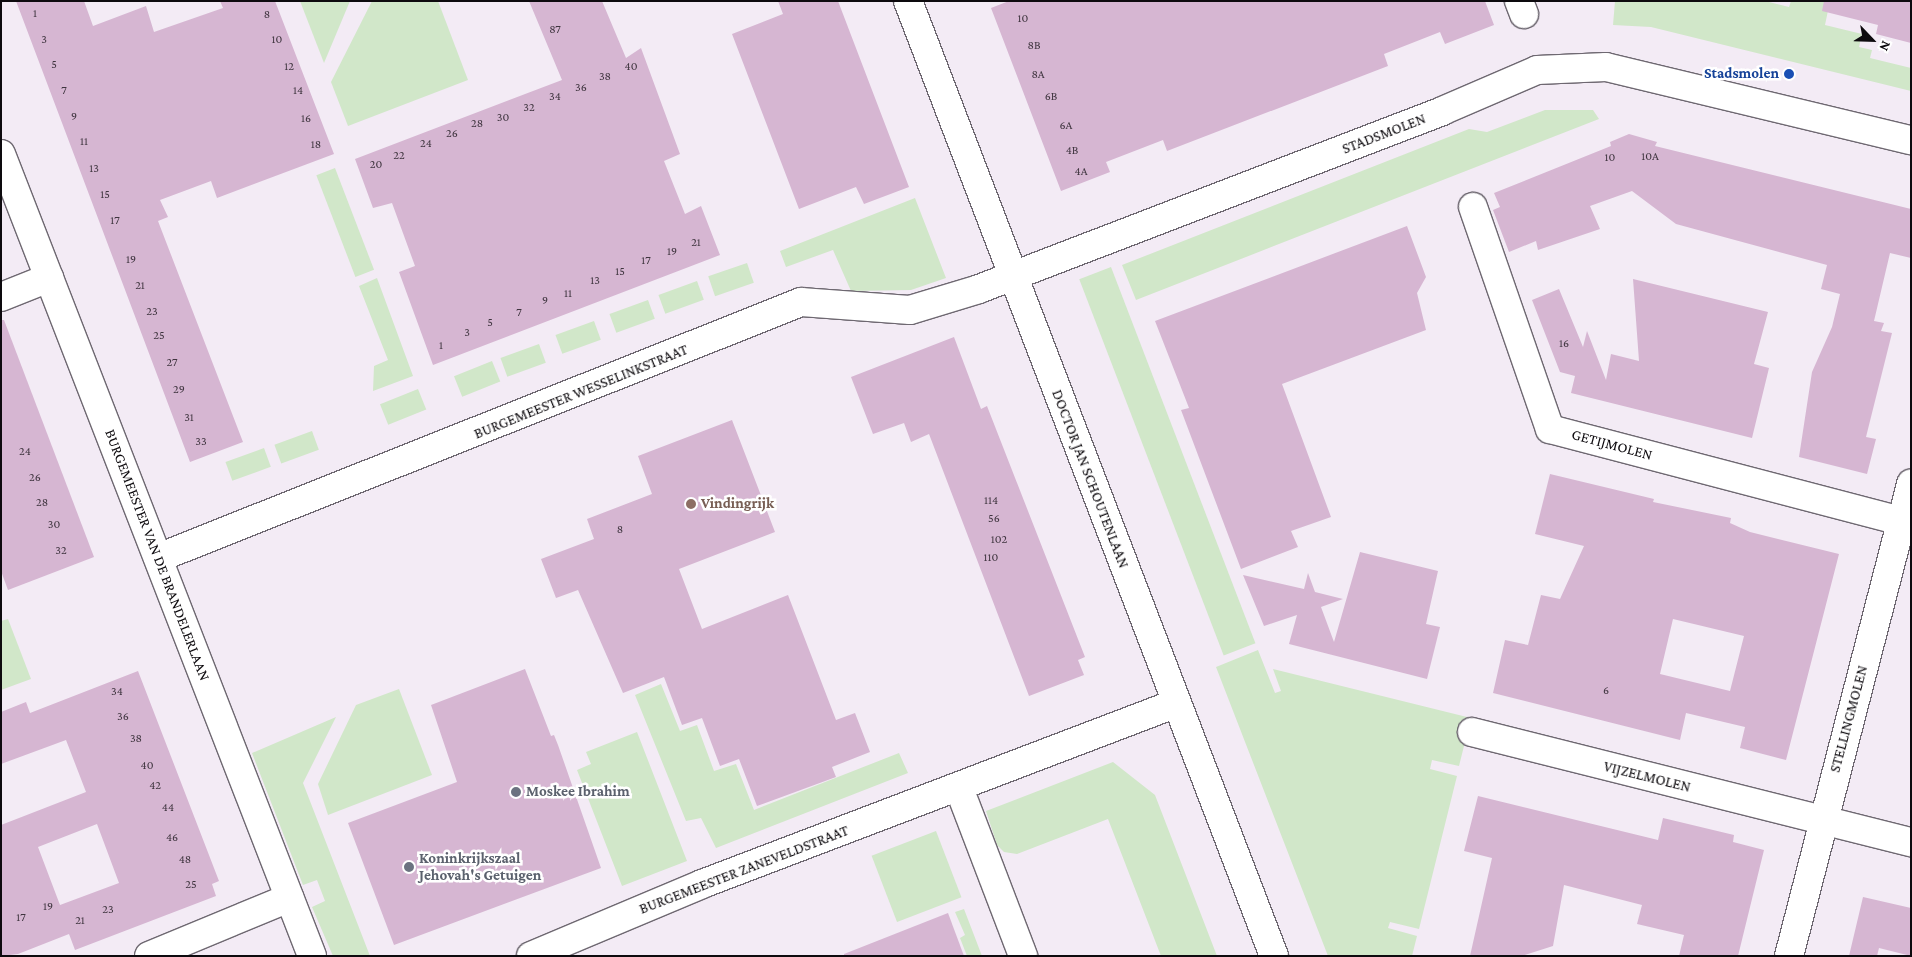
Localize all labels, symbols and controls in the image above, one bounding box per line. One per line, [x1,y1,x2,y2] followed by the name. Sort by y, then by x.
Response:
[33,7,37,21] house number: 1
[264,8,270,22] house number: 8
[1018,12,1028,26] house number: 10
[1847,15,1897,65] north arrow
[549,23,561,37] house number: 87
[41,33,47,47] house number: 3
[272,33,282,47] house number: 10
[1876,38,1895,54] text: N
[1027,39,1041,53] house number: 8B
[51,58,57,72] house number: 5
[284,60,294,74] house number: 12
[625,60,637,74] house number: 40
[1704,65,1779,83] place label: Stadsmolen
[1031,68,1045,82] house number: 8A
[1783,68,1795,80] marker: Stadsmolen
[599,70,611,84] house number: 38
[575,81,587,95] house number: 36
[61,84,67,98] house number: 7
[293,84,303,98] house number: 14
[549,90,561,104] house number: 34
[1045,90,1057,104] house number: 6B
[523,101,535,115] house number: 32
[71,110,77,124] house number: 9
[1340,110,1428,158] street label: STADSMOLEN
[497,111,509,125] house number: 30
[301,112,311,126] house number: 16
[471,117,483,131] house number: 28
[1060,119,1072,133] house number: 6A
[446,127,458,141] house number: 26
[80,135,88,149] house number: 11
[420,137,432,151] house number: 24
[311,138,321,152] house number: 18
[1066,144,1078,158] house number: 4B
[393,149,405,163] house number: 22
[1641,150,1659,164] house number: 10A
[1605,151,1615,165] house number: 10
[370,158,382,172] house number: 20
[89,162,99,176] house number: 13
[1075,165,1087,179] house number: 4A
[100,188,110,202] house number: 15
[110,214,120,228] house number: 17
[691,236,701,250] house number: 21
[667,245,677,259] house number: 19
[126,253,136,267] house number: 19
[641,254,651,268] house number: 17
[615,265,625,279] house number: 15
[590,274,600,288] house number: 13
[135,279,145,293] house number: 21
[564,287,572,301] house number: 11
[542,294,548,308] house number: 9
[146,305,158,319] house number: 23
[516,306,522,320] house number: 7
[487,316,493,330] house number: 5
[464,326,470,340] house number: 3
[153,329,165,343] house number: 25
[1559,337,1569,351] house number: 16
[439,339,443,353] house number: 1
[471,341,691,443] street label: BURGEMEESTER WESSELINKSTRAAT
[166,356,178,370] house number: 27
[173,383,185,397] house number: 29
[1048,387,1132,571] street label: DOCTOR JAN SCHOUTENLAAN
[184,411,194,425] house number: 31
[1570,426,1654,464] street label: GETIJMOLEN
[101,427,213,683] street label: BURGEMEESTER VAN DE BRANDELERLAAN
[195,435,207,449] house number: 33
[19,445,31,459] house number: 24
[29,471,41,485] house number: 26
[984,494,998,508] house number: 114
[701,495,774,513] place label: Vindingrijk
[36,496,48,510] house number: 28
[685,498,697,510] marker: Vindingrijk
[988,512,1000,526] house number: 56
[48,518,60,532] house number: 30
[617,523,623,537] house number: 8
[991,533,1007,547] house number: 102
[55,544,67,558] house number: 32
[984,551,998,565] house number: 110
[1826,663,1872,775] street label: STELLINGMOLEN
[1603,684,1609,698] house number: 6
[111,685,123,699] house number: 34
[117,710,129,724] house number: 36
[130,732,142,746] house number: 38
[1602,757,1692,797] street label: VIJZELMOLEN
[141,759,153,773] house number: 40
[149,779,161,793] house number: 42
[526,783,630,801] place label: Moskee Ibrahim
[510,786,522,798] marker: Moskee Ibrahim
[162,801,174,815] house number: 44
[637,822,851,918] street label: BURGEMEESTER ZANEVELDSTRAAT
[166,831,178,845] house number: 46
[419,849,541,884] place label: Koninkrijkszaal Jehovah's Getuigen
[179,853,191,867] house number: 48
[403,861,415,873] marker: Koninkrijkszaal Jehovah's Getuigen
[185,878,197,892] house number: 25
[43,900,53,914] house number: 19
[102,903,114,917] house number: 23
[16,911,26,925] house number: 17
[75,914,85,928] house number: 21

